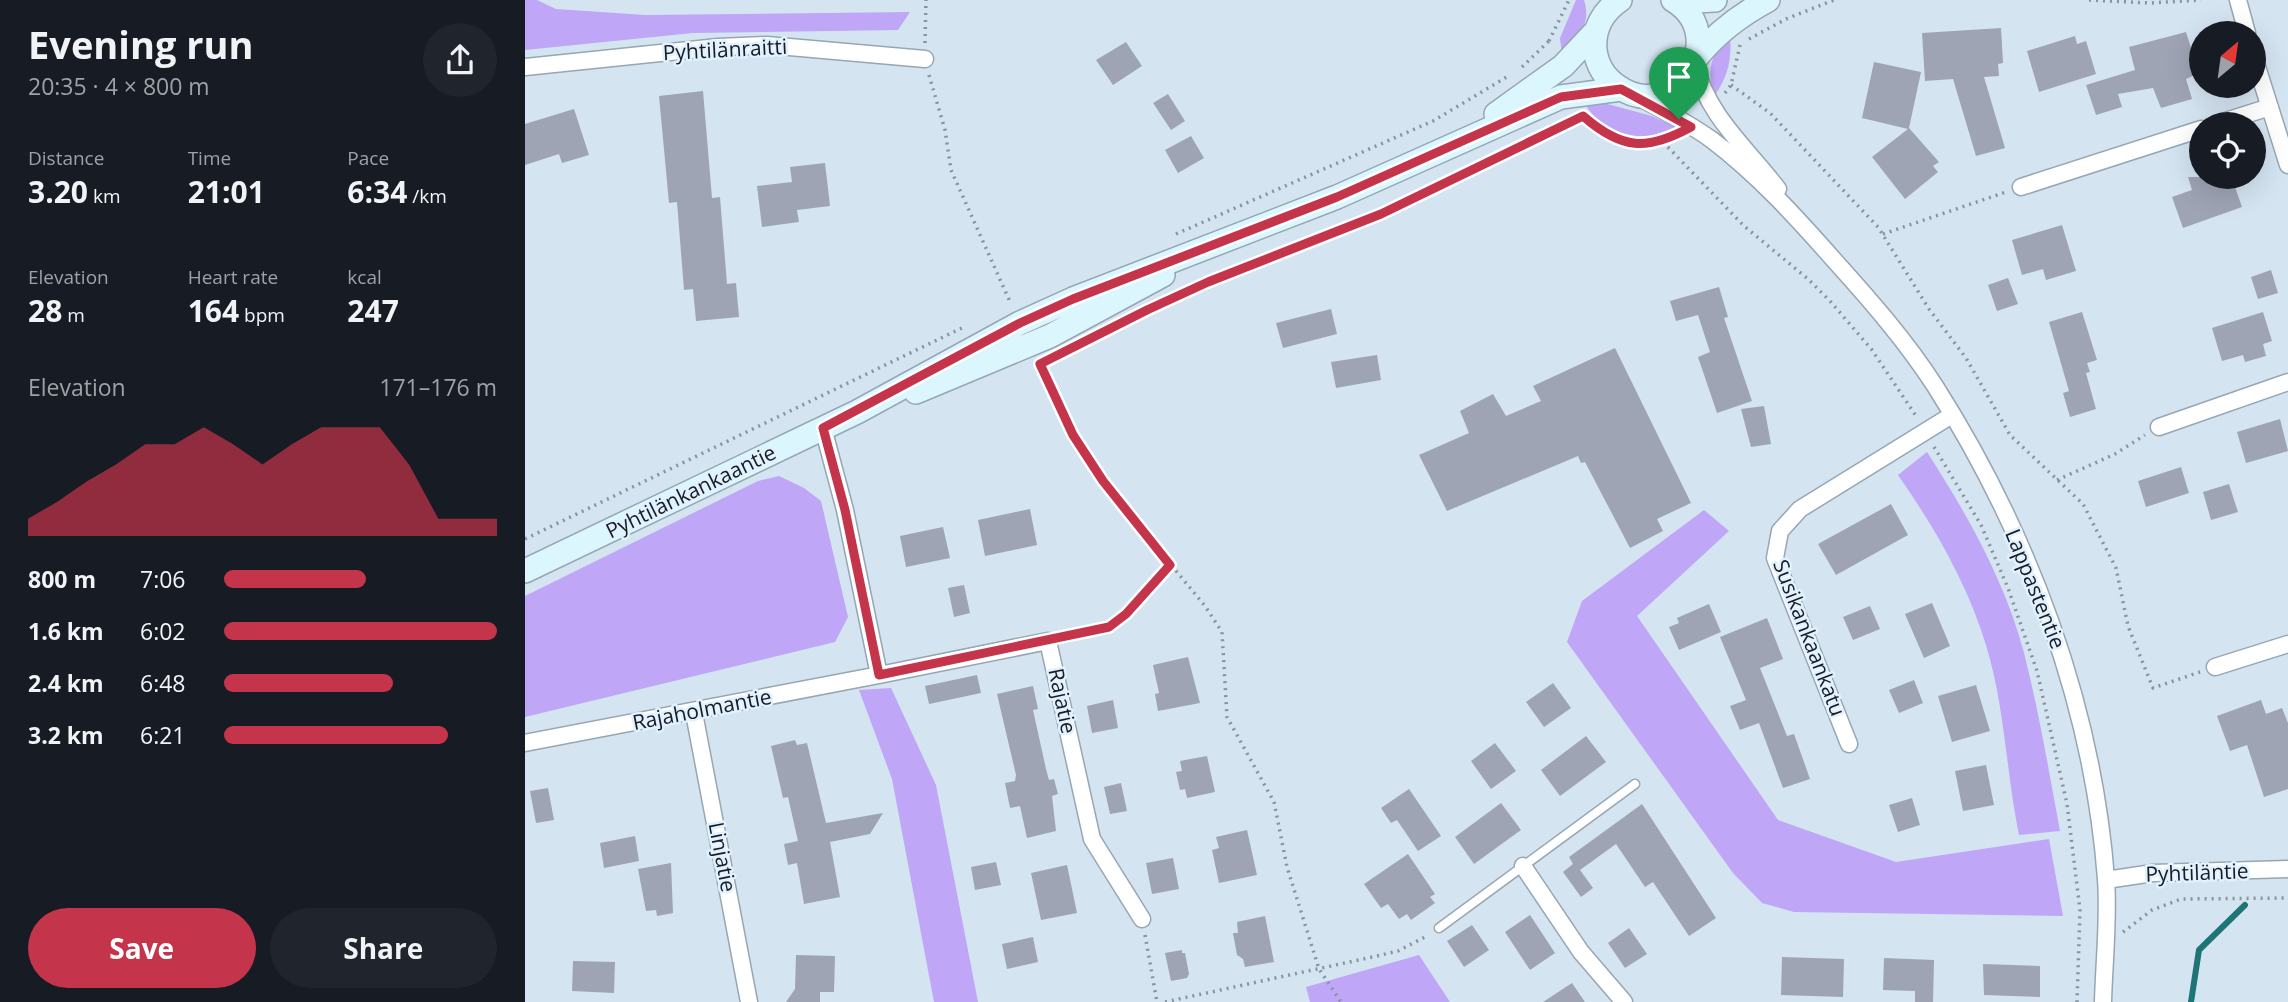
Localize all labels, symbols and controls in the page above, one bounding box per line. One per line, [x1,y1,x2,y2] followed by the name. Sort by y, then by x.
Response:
[28,18,253,70] text: Evening run
[2189,21,2266,98] north arrow
[2189,21,2266,189] map controls
[423,23,497,97] button: share
[662,32,788,66] street label: Pyhtilänraitti
[1649,47,1709,119] pin
[1660,58,1698,96] icon: arrive
[28,70,210,102] text: 20:35 · 4 × 800 m
[2189,112,2266,189] button: locate
[28,145,104,171] text: Distance
[188,145,231,171] text: Time
[347,145,389,171] text: Pace
[28,171,88,212] text: 3.20
[188,171,265,212] text: 21:01
[347,171,407,212] text: 6:34
[88,183,121,209] text: km
[407,183,447,209] text: /km
[28,264,109,290] text: Elevation
[188,264,278,290] text: Heart rate
[347,264,382,290] text: kcal
[28,290,62,331] text: 28
[188,290,239,331] text: 164
[347,290,399,331] text: 247
[62,302,85,328] text: m
[239,302,285,328] text: bpm
[28,371,126,403] text: Elevation
[379,371,497,403] text: 171–176 m
[601,438,780,544] street label: Pyhtilänkankaantie
[1999,525,2073,653] street label: Lappastentie
[1767,555,1853,720] street label: Susikankaankatu
[28,563,96,595] text: 800 m
[140,563,186,595] text: 7:06
[28,615,104,647] text: 1.6 km
[140,615,186,647] text: 6:02
[1042,666,1084,736] street label: Rajatie
[28,667,104,699] text: 2.4 km
[140,667,186,699] text: 6:48
[630,682,774,736] street label: Rajaholmantie
[28,719,104,751] text: 3.2 km
[140,719,186,751] text: 6:21
[702,819,743,894] street label: Linjatie
[2145,856,2249,888] street label: Pyhtiläntie
[28,908,256,988] button: Save
[270,908,497,988] button: Share

